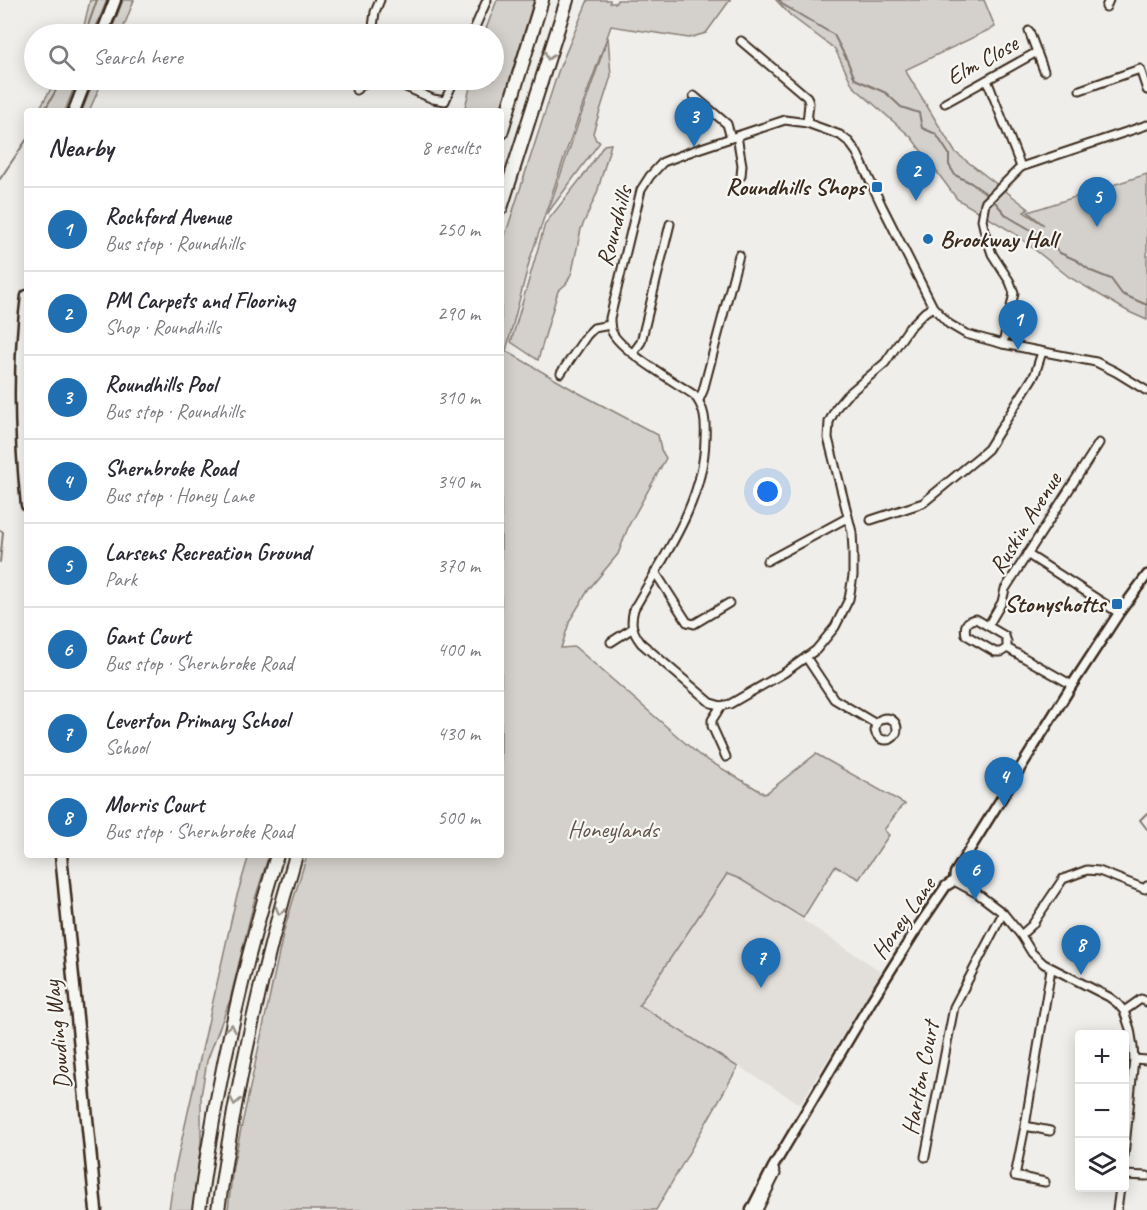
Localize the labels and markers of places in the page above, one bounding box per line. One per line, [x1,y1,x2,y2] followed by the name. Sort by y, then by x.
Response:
[674,98,714,147] pin: 3
[896,152,936,201] pin: 2
[726,172,868,202] place label: Roundhills Shops
[1078,178,1116,227] pin: 5
[870,180,884,194] marker: Roundhills Shops
[940,224,1062,254] place label: Brookway Hall
[921,232,935,246] marker: Brookway Hall
[998,300,1038,350] pin: 1
[1004,589,1108,619] place label: Stonyshotts
[1110,597,1124,611] marker: Stonyshotts
[984,758,1024,807] pin: 4
[956,850,994,900] pin: 6
[1062,926,1100,975] pin: 8
[742,938,780,988] pin: 7

